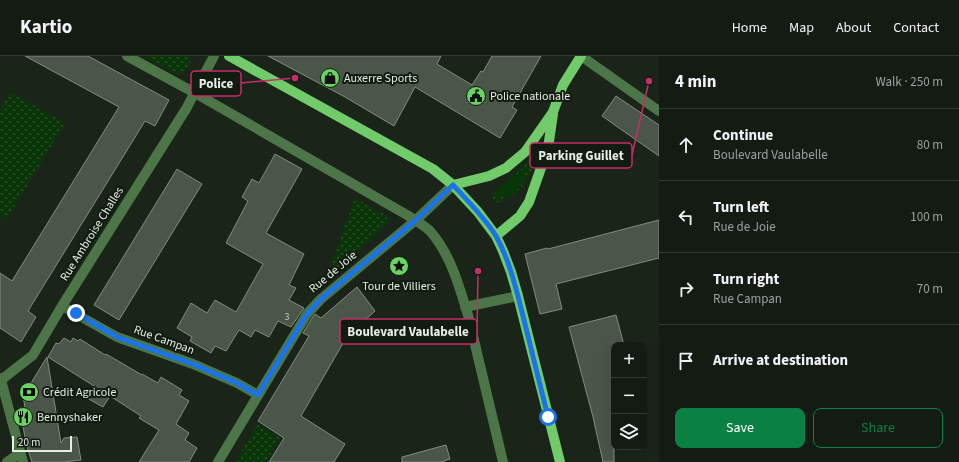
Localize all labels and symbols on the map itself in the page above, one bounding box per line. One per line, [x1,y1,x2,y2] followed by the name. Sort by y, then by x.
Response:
[319,67,341,89] shop icon: Auxerre Sports
[344,70,417,87] place label: Auxerre Sports
[191,71,241,96] callout: Police
[199,75,233,93] text: Police
[465,85,487,107] public building icon: Police nationale
[490,88,570,105] place label: Police nationale
[530,143,632,168] callout: Parking Guillet
[538,147,624,165] text: Parking Guillet
[56,184,128,284] street label: Rue Ambroise Challes
[305,247,361,297] street label: Rue de Joie
[388,255,410,277] place icon: Tour de Villiers
[362,278,436,295] place label: Tour de Villiers
[67,304,85,322] route end
[285,310,290,324] house number: 3
[340,319,477,344] callout: Boulevard Vaulabelle
[131,321,197,359] street label: Rue Campan
[347,323,469,341] text: Boulevard Vaulabelle
[18,381,40,403] bank icon: Crédit Agricole
[43,384,116,401] place label: Crédit Agricole
[12,406,34,428] restaurant icon: Bennyshaker
[539,408,557,426] route start
[37,409,103,426] place label: Bennyshaker
[12,434,72,453] scale bar

